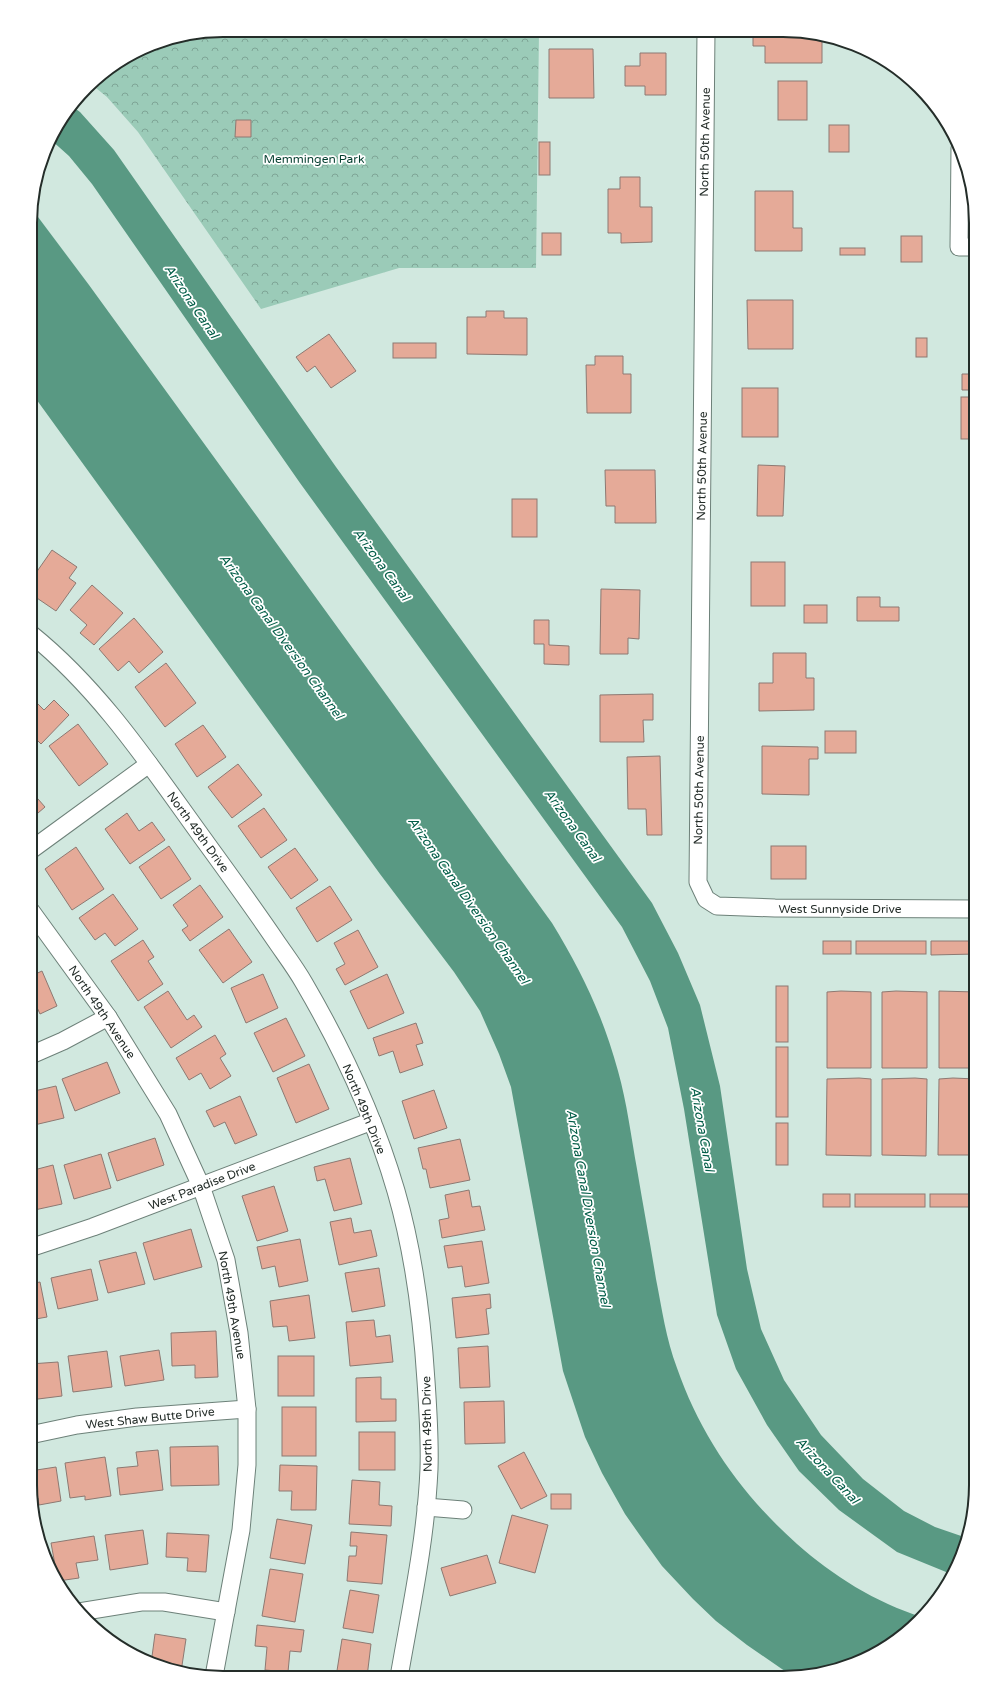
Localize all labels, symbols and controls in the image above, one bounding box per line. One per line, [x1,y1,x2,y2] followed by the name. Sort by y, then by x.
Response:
[697,87,713,197] street label: North 50th Avenue
[264,152,365,166] park label: Memmingen Park
[161,262,223,343] water label: Arizona Canal
[694,411,710,521] street label: North 50th Avenue
[350,525,414,605] water label: Arizona Canal
[216,551,348,724] water label: Arizona Canal Diversion Channel
[691,735,707,845] street label: North 50th Avenue
[541,786,605,866] water label: Arizona Canal
[164,789,232,875] street label: North 49th Drive
[404,814,533,989] water label: Arizona Canal Diversion Channel
[778,902,902,916] street label: West Sunnyside Drive
[66,963,139,1061] street label: North 49th Avenue
[340,1062,389,1156] street label: North 49th Drive
[687,1086,718,1174] water label: Arizona Canal
[563,1108,614,1310] water label: Arizona Canal Diversion Channel
[147,1159,258,1213] street label: West Paradise Drive
[216,1250,248,1360] street label: North 49th Avenue
[419,1376,435,1472] street label: North 49th Drive
[85,1404,215,1432] street label: West Shaw Butte Drive
[792,1434,864,1509] water label: Arizona Canal

